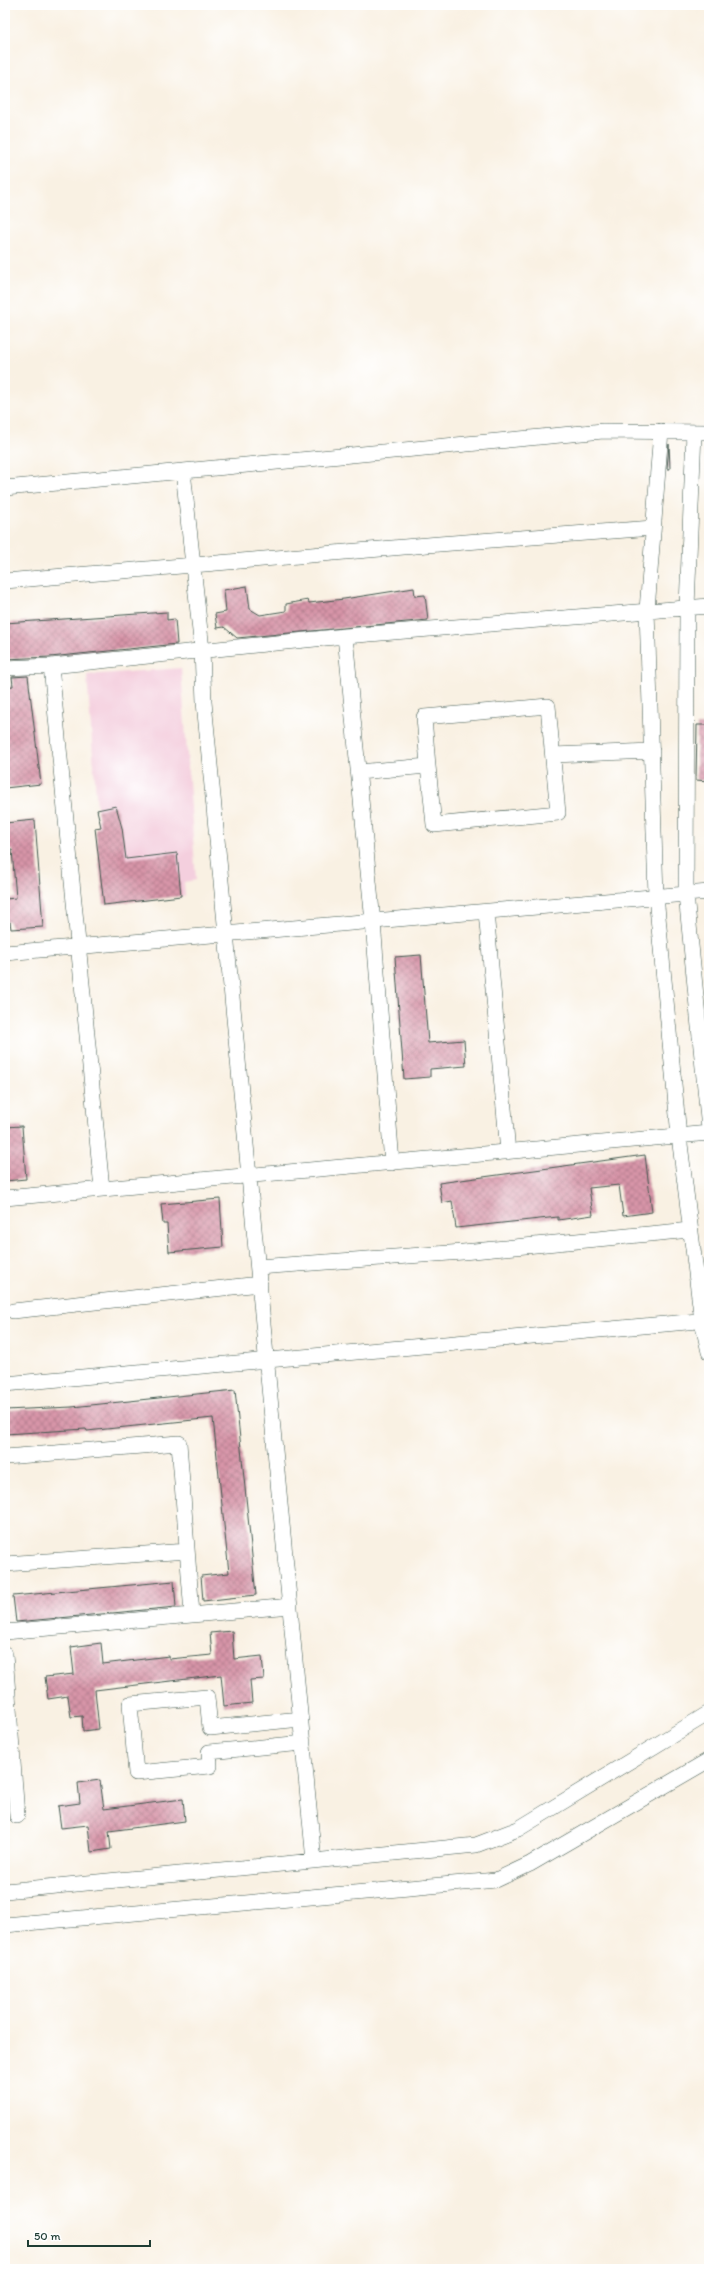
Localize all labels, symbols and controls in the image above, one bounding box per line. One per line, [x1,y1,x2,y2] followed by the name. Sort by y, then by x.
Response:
[28,2222,150,2248] scale bar
[34,2229,60,2243] text: 50 m

